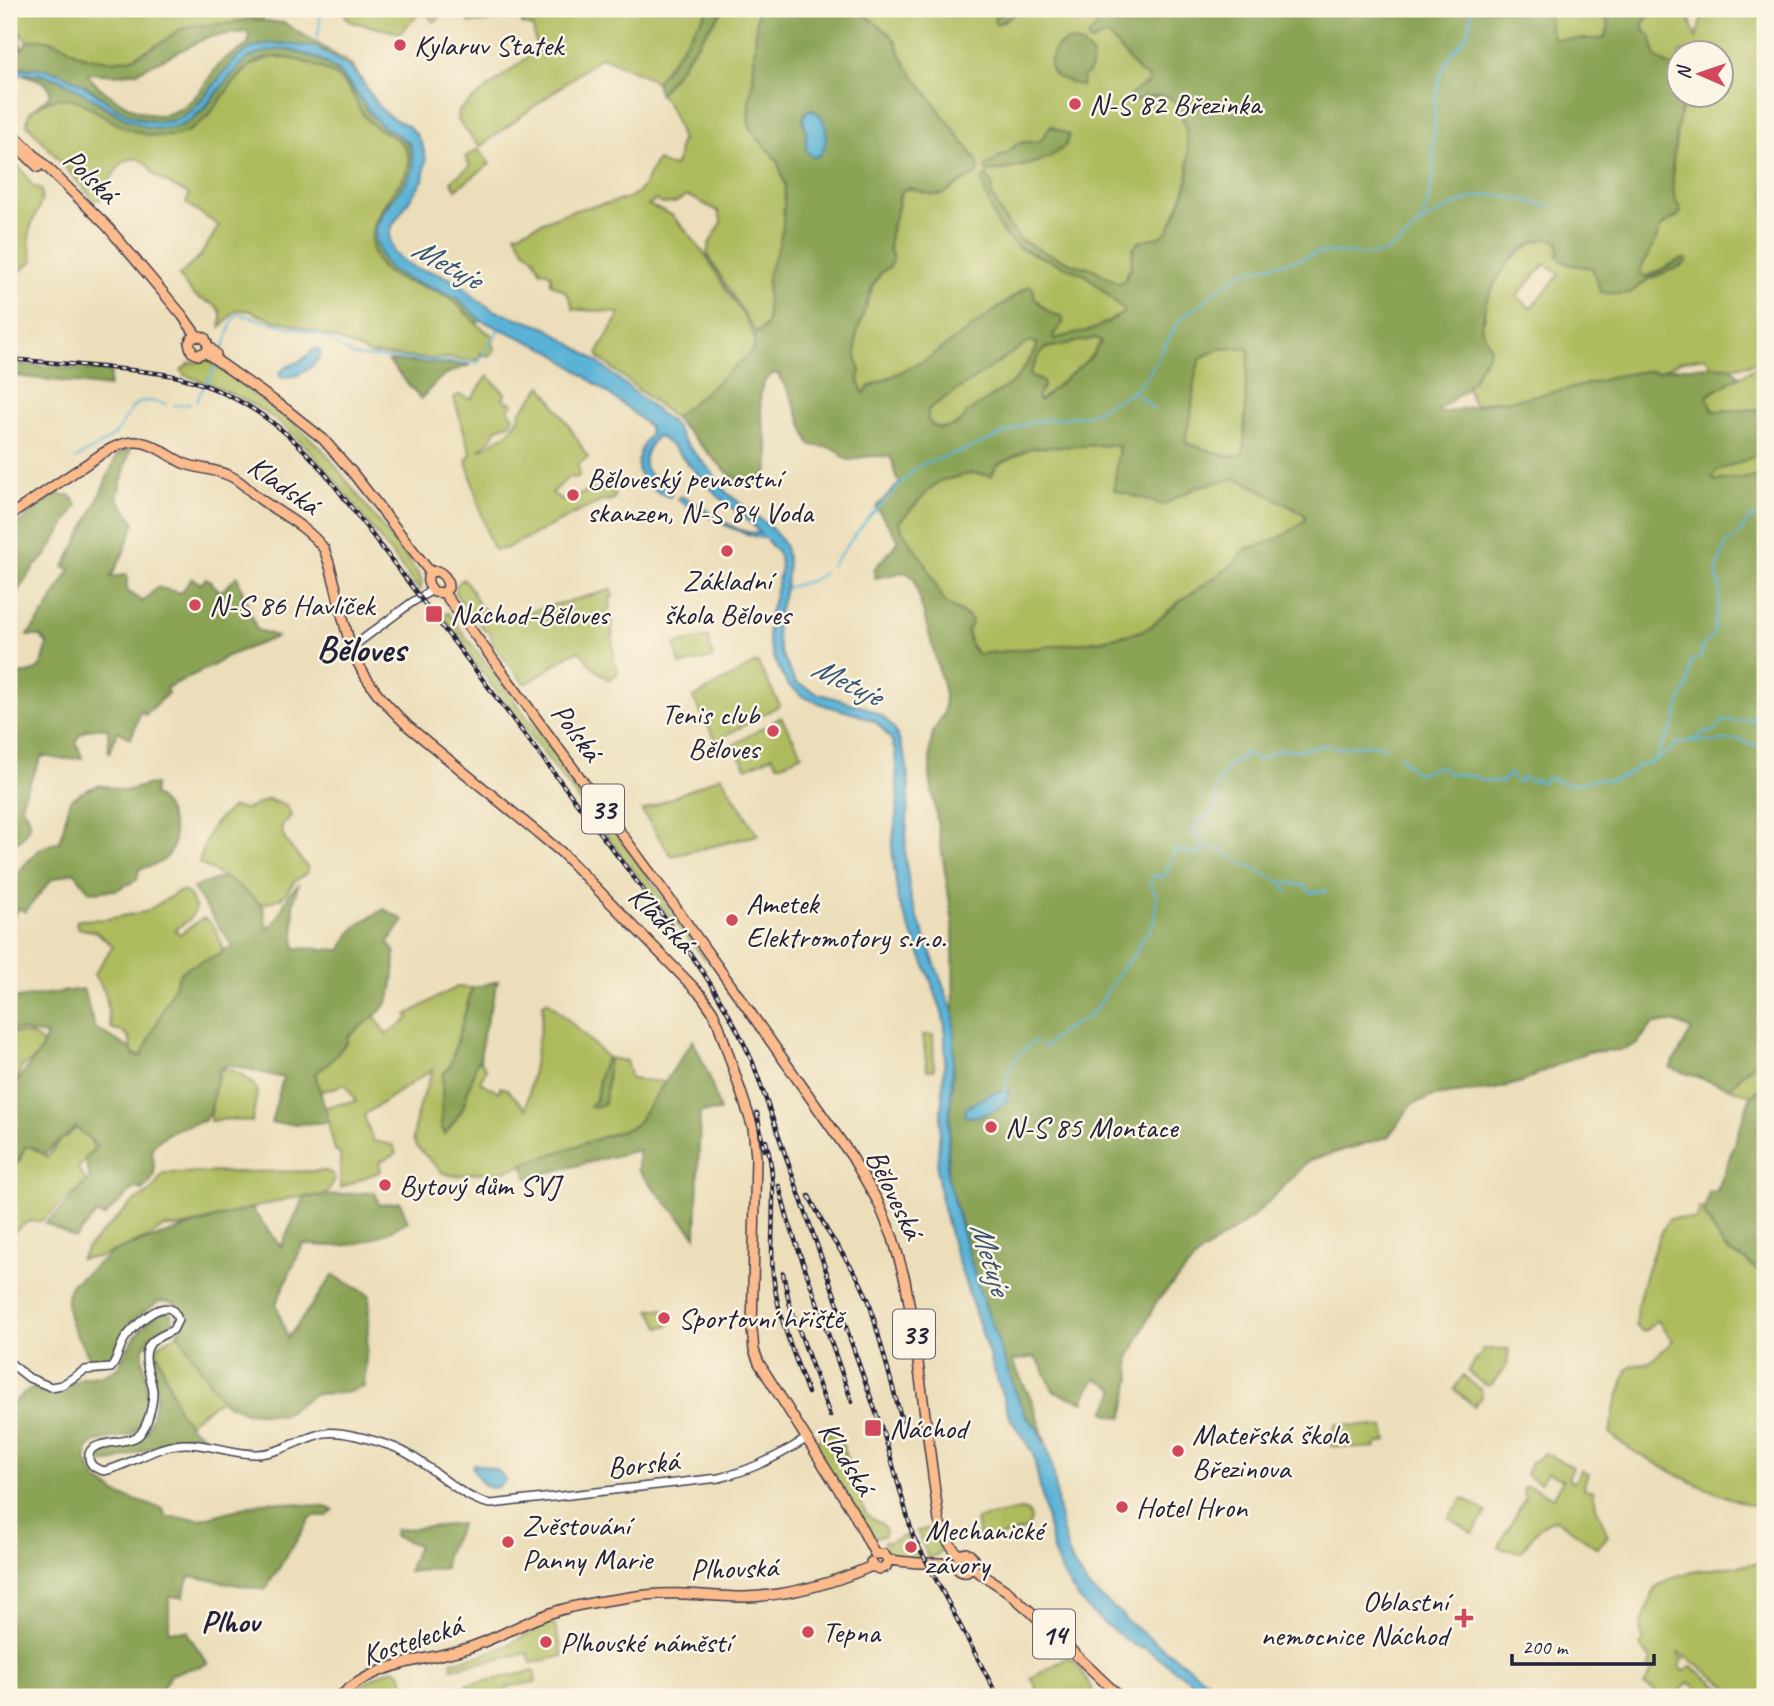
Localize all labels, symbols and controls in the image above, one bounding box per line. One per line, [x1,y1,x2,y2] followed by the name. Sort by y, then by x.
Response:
[414,26,565,64] place label: Kylaruv Statek
[392,37,408,53] marker: Kylaruv Statek
[1666,38,1736,108] north arrow
[1672,64,1696,80] text: N
[1089,85,1264,123] place label: N-S 82 Březinka
[1067,96,1083,112] marker: N-S 82 Březinka
[55,140,129,214] street label: Polská
[405,227,493,301] water label: Metuje
[241,447,330,525] street label: Kladská
[587,459,815,531] place label: Běloveský pevnostní skanzen, N-S 84 Voda
[565,487,581,503] marker: Běloveský pevnostní skanzen, N-S 84 Voda
[719,543,735,559] marker: Základní škola Běloves
[663,561,793,633] place label: Základní škola Běloves
[209,586,376,624] place label: N-S 86 Havlíček
[450,595,611,633] place label: Náchod-Běloves
[187,597,203,613] marker: N-S 86 Havlíček
[424,604,444,624] marker: Náchod-Běloves
[317,625,409,672] district label: Běloves
[805,647,893,717] water label: Metuje
[543,695,613,771] street label: Polská
[661,695,762,767] place label: Tenis club Běloves
[765,723,781,739] marker: Tenis club Běloves
[582,784,624,834] road number: 33
[620,877,706,963] street label: Kladská
[746,884,946,956] place label: Ametek Elektromotory s.r.o.
[724,912,740,928] marker: Ametek Elektromotory s.r.o.
[1005,1108,1180,1146] place label: N-S 85 Montace
[983,1119,999,1135] marker: N-S 85 Montace
[857,1143,934,1248] street label: Běloveská
[399,1166,564,1204] place label: Bytový dům SVJ
[377,1177,393,1193] marker: Bytový dům SVJ
[961,1217,1023,1303] water label: Metuje
[678,1299,847,1337] place label: Sportovní hřiště
[656,1310,672,1326] marker: Sportovní hřiště
[893,1310,935,1358] road number: 33
[889,1409,971,1447] place label: Náchod
[810,1414,886,1504] street label: Kladská
[1192,1415,1350,1487] place label: Mateřská škola Březinova
[863,1418,883,1438] marker: Náchod
[606,1441,683,1487] street label: Borská
[1170,1443,1186,1459] marker: Mateřská škola Březinova
[1136,1488,1249,1526] place label: Hotel Hron
[1114,1499,1130,1515] marker: Hotel Hron
[522,1506,654,1578] place label: Zvěstování Panny Marie
[925,1511,1047,1583] place label: Mechanické závory
[500,1534,516,1550] marker: Zvěstování Panny Marie
[903,1539,919,1555] marker: Mechanické závory
[689,1547,781,1589] street label: Plhovská
[1260,1582,1454,1654] place label: Oblastní nemocnice Náchod
[201,1601,262,1642] district label: Plhov
[357,1605,470,1674] street label: Kostelecká
[1454,1608,1474,1628] marker: Oblastní nemocnice Náchod
[1033,1610,1075,1658] road number: 14
[822,1613,882,1651] place label: Tepna
[1512,1622,1653,1666] scale bar
[560,1623,737,1661] place label: Plhovské náměstí
[800,1624,816,1640] marker: Tepna
[538,1634,554,1650] marker: Plhovské náměstí
[1522,1634,1569,1660] text: 200 m

